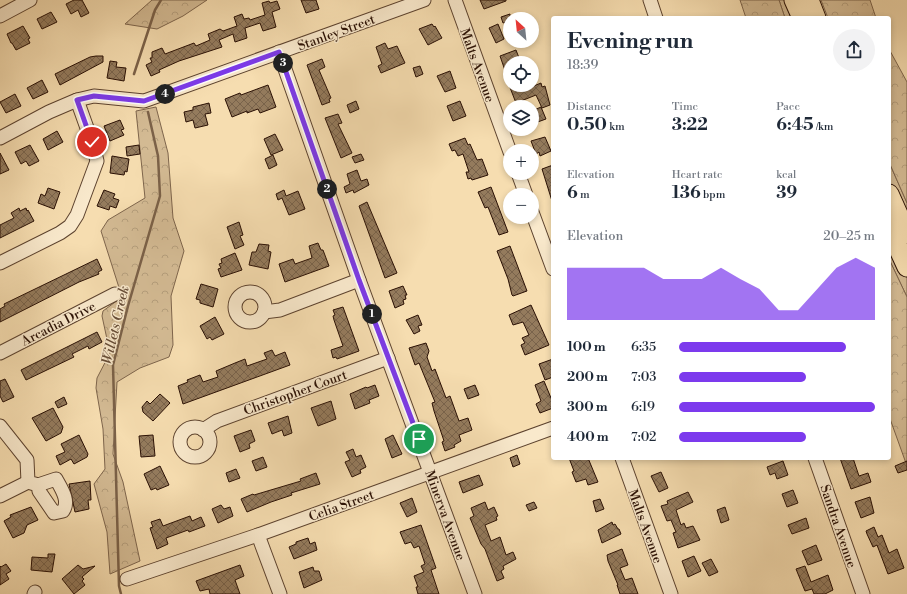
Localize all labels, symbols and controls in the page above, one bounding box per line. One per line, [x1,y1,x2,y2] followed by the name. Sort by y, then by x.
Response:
[295,11,378,54] street label: Stanley Street
[503,12,539,48] north arrow
[503,12,539,224] map controls
[456,26,498,105] street label: Malts Avenue
[567,28,693,55] text: Evening run
[833,29,875,71] button: share
[273,53,293,73] pin: 3
[280,56,286,70] text: 3
[503,56,539,92] button: locate
[567,57,598,73] text: 18:39
[155,84,175,104] pin: 4
[161,87,169,101] text: 4
[503,100,539,136] button: layers
[567,100,611,114] text: Distance
[672,100,698,114] text: Time
[776,100,800,114] text: Pace
[567,114,607,136] text: 0.50
[672,114,708,136] text: 3:22
[776,114,814,136] text: 6:45
[607,120,625,134] text: km
[814,120,833,134] text: /km
[75,125,109,159] pin
[81,131,103,153] icon: check
[503,144,539,180] button: +
[567,168,615,182] text: Elevation
[672,168,722,182] text: Heart rate
[776,168,796,182] text: kcal
[317,179,337,199] pin: 2
[324,182,330,196] text: 2
[567,182,578,204] text: 6
[672,182,701,204] text: 136
[776,182,797,204] text: 39
[503,188,539,224] button: −
[578,188,590,202] text: m
[701,188,725,202] text: bpm
[567,228,623,244] text: Elevation
[823,228,875,244] text: 20–25 m
[98,284,134,366] water label: Willets Creek
[18,298,99,350] street label: Arcadia Drive
[362,304,382,324] pin: 1
[369,307,375,321] text: 1
[567,339,606,355] text: 100 m
[631,339,656,355] text: 6:35
[242,367,350,419] street label: Christopher Court
[567,369,608,385] text: 200 m
[631,369,656,385] text: 7:03
[567,399,608,415] text: 300 m
[631,399,655,415] text: 6:19
[402,422,436,456] pin
[408,428,430,450] icon: arrive
[567,429,609,445] text: 400 m
[631,429,656,445] text: 7:02
[421,468,469,563] street label: Minerva Avenue
[816,483,860,570] street label: Sandra Avenue
[307,487,376,525] street label: Celia Street
[624,487,666,566] street label: Malts Avenue

